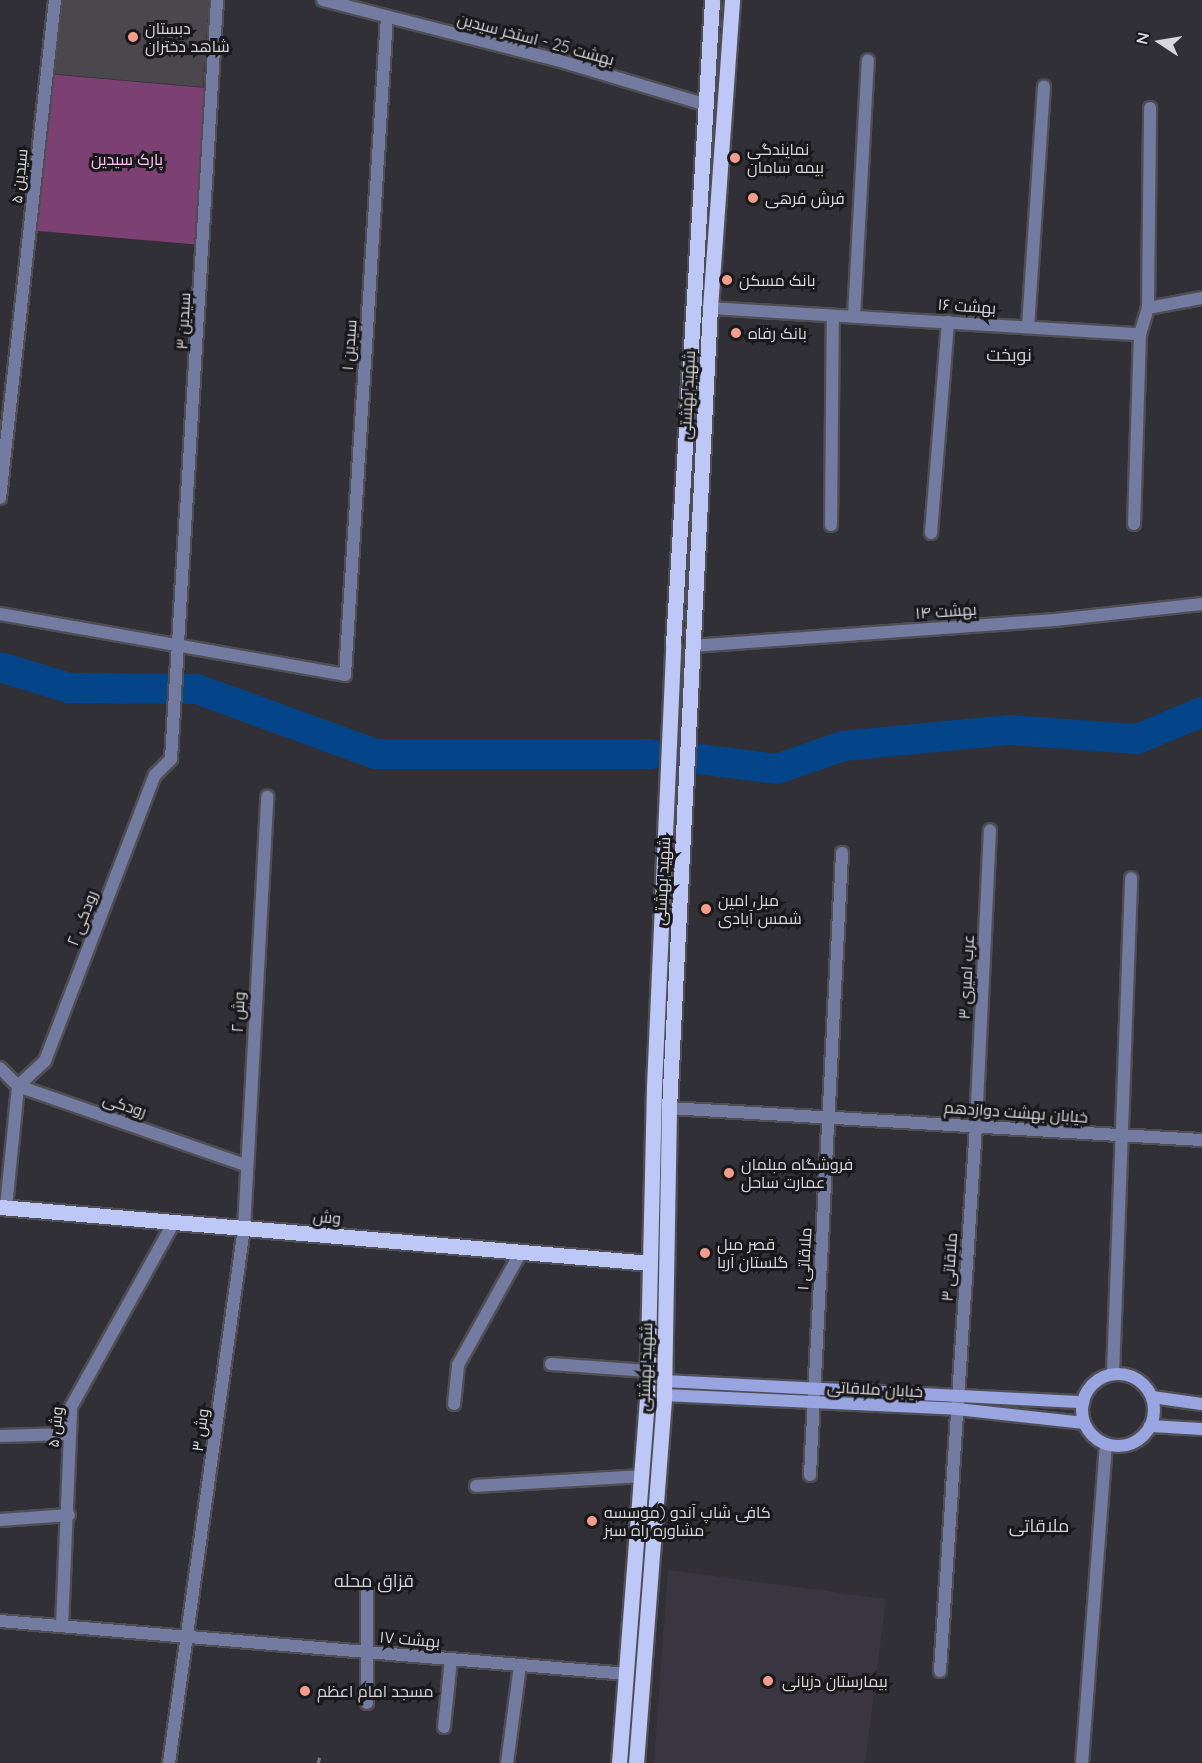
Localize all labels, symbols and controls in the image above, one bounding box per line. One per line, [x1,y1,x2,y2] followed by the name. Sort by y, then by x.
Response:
[455,9,617,69] street label: بهشت 25 - استخر سیدین
[1130,12,1190,72] north arrow
[145,18,230,56] place label: دبستان شاهد دختران
[126,30,140,44] marker: دبستان شاهد دختران
[1131,30,1153,46] text: N
[747,139,824,177] place label: نمایندگی بیمه سامان
[7,148,31,204] street label: سیدین ۵
[91,149,163,169] park label: پارک سیدین
[728,151,742,165] marker: نمایندگی بیمه سامان
[765,188,845,208] place label: فرش فرهی
[746,191,760,205] marker: فرش فرهی
[739,270,815,290] place label: بانک مسکن
[720,273,734,287] marker: بانک مسکن
[172,292,194,350] street label: سیدین ۳
[937,294,997,318] street label: ۱۶ بهشت
[338,319,360,371] street label: سیدین ۱
[748,323,807,343] place label: بانک رفاه
[729,326,743,340] marker: بانک رفاه
[986,344,1032,366] district label: نوبخت
[675,350,699,440] street label: شهید بهشتی
[915,599,977,623] street label: بهشت ۱۴
[650,836,674,926] street label: شهید بهشتی
[63,888,101,948] street label: رودکی ۲
[718,890,802,928] place label: مبل امین شمس آبادی
[699,902,713,916] marker: مبل امین شمس آبادی
[954,934,978,1020] street label: ۳ عرب امیری
[227,991,249,1033] street label: وش ۲
[101,1089,149,1121] street label: رودکی
[943,1097,1089,1127] street label: خیابان بهشت دوازدهم
[741,1154,853,1192] place label: فروشگاه مبلمان عمارت ساحل
[722,1166,736,1180] marker: فروشگاه مبلمان عمارت ساحل
[312,1206,342,1228] street label: وش
[793,1227,815,1291] street label: ملاقاتی ۱
[937,1232,961,1302] street label: ملاقاتی ۳
[717,1234,788,1272] place label: قصر مبل گلستان آریا
[698,1246,712,1260] marker: قصر مبل گلستان آریا
[634,1322,656,1412] street label: شهید بهشتی
[826,1377,924,1401] street label: خیابان ملاقاتی
[43,1406,67,1448] street label: وش ۵
[187,1407,213,1453] street label: وش ۳
[604,1502,771,1540] place label: کافی شاپ آندو (موسسه مشاوره راه سبز
[585,1514,599,1528] marker: کافی شاپ آندو (موسسه مشاوره راه سبز
[1009,1515,1069,1537] district label: ملاقاتی
[334,1570,414,1592] district label: قزاق محله
[379,1627,441,1651] street label: بهشت ۱۷
[782,1671,888,1691] place label: بیمارستان دزیانی
[759,1672,777,1690] marker: بیمارستان دزیانی
[317,1681,434,1701] place label: مسجد امام اعظم
[298,1684,312,1698] marker: مسجد امام اعظم

